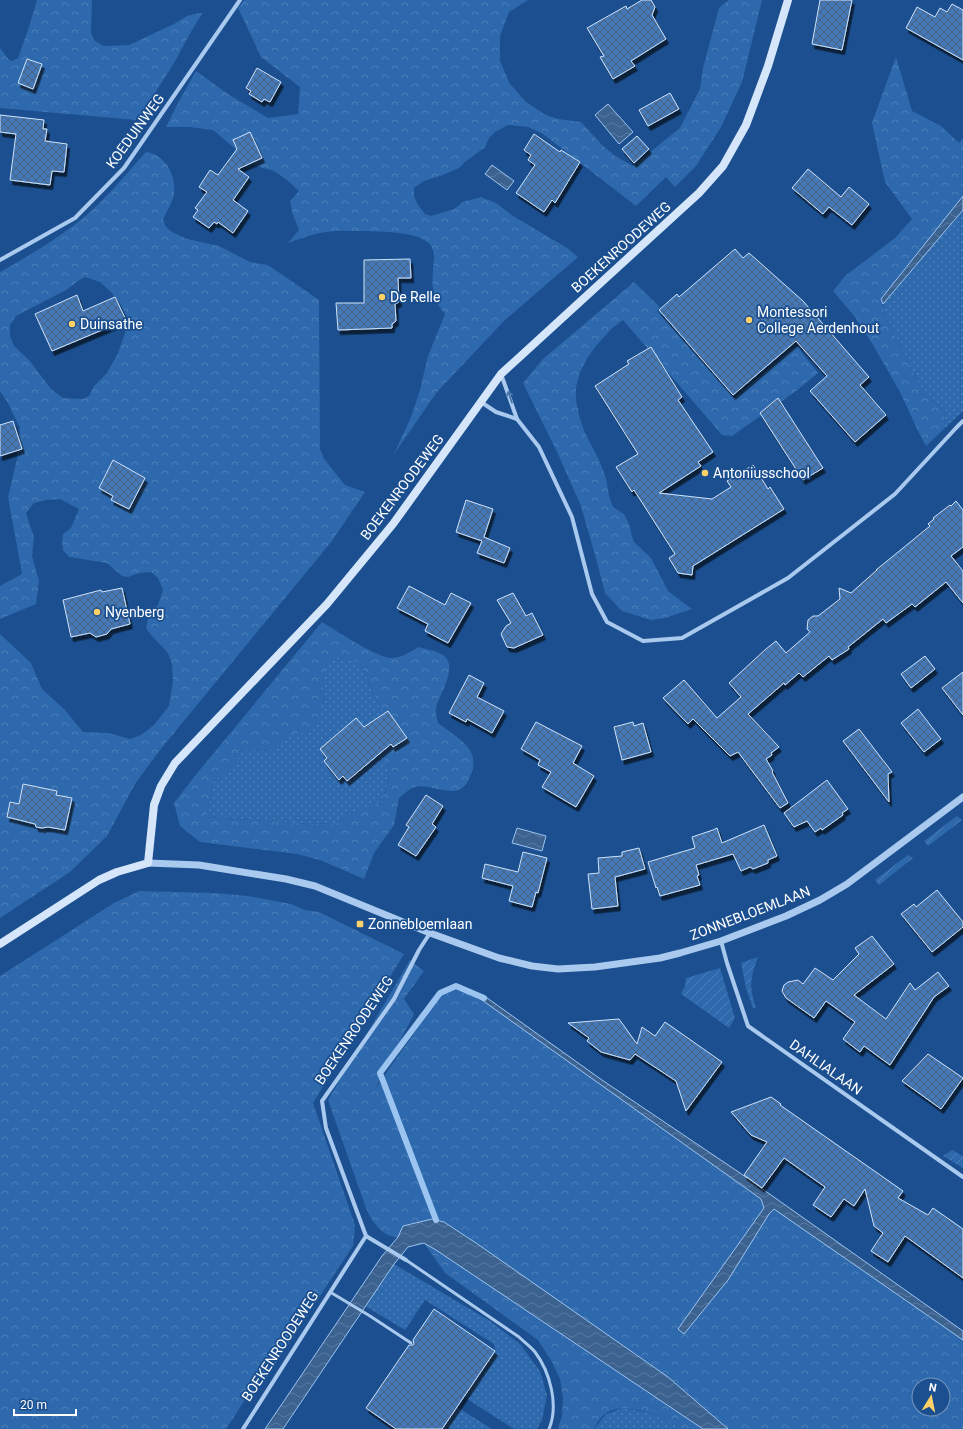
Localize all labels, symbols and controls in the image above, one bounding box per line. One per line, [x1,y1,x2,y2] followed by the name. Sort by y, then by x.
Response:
[103,91,167,171] street label: KOEDUINWEG
[568,198,674,296] street label: BOEKENROODEWEG
[390,289,440,305] place label: De Relle
[377,292,387,302] marker: De Relle
[757,304,880,336] place label: Montessori College Aerdenhout
[744,315,754,325] marker: Montessori College Aerdenhout
[80,316,143,332] place label: Duinsathe
[67,319,77,329] marker: Duinsathe
[505,391,513,403] one-way arrow
[357,431,447,543] street label: BOEKENROODEWEG
[713,465,810,481] place label: Antoniusschool
[700,468,710,478] marker: Antoniusschool
[105,604,164,620] place label: Nyenberg
[92,607,102,617] marker: Nyenberg
[688,883,812,943] street label: ZONNEBLOEMLAAN
[368,916,472,932] place label: Zonnebloemlaan
[355,919,365,929] marker: Zonnebloemlaan
[312,972,396,1088] street label: BOEKENROODEWEG
[787,1036,865,1098] street label: DAHLIALAAN
[238,1288,322,1404] street label: BOEKENROODEWEG
[911,1377,951,1417] north arrow
[928,1381,938,1395] text: N
[14,1391,76,1417] scale bar
[20,1398,47,1412] text: 20 m

